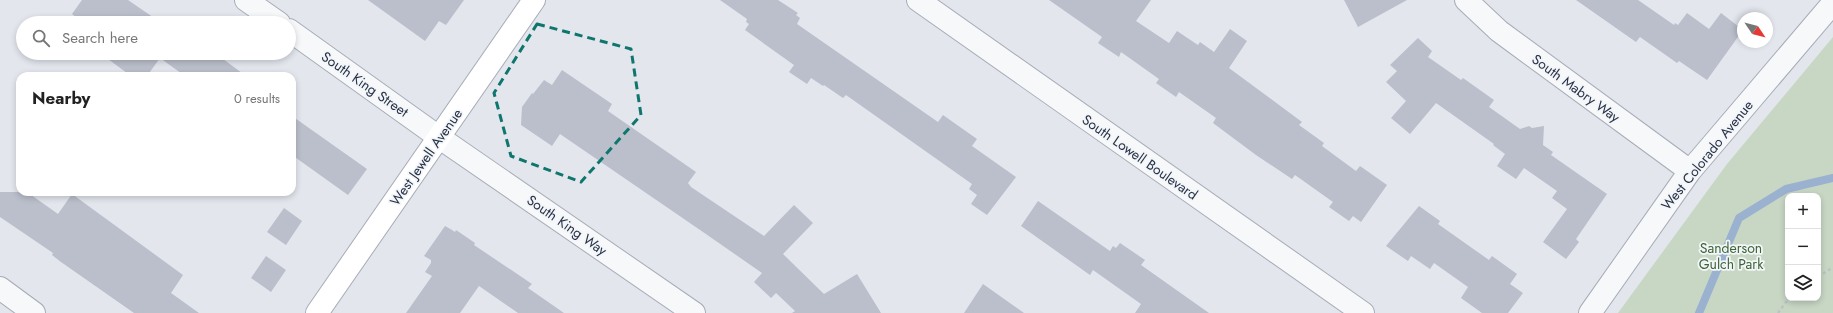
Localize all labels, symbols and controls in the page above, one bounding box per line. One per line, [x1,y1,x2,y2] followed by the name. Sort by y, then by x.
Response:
[1737,12,1773,48] north arrow
[16,16,296,60] search box
[30,27,52,49] icon: search
[62,27,138,49] text: Search here
[317,47,413,122] street label: South King Street
[1528,49,1625,127] street label: South Mabry Way
[32,86,90,110] text: Nearby
[234,89,280,108] text: 0 results
[1656,96,1758,214] street label: West Colorado Avenue
[385,104,467,210] street label: West Jewell Avenue
[1078,109,1202,205] street label: South Lowell Boulevard
[523,190,612,261] street label: South King Way
[1785,193,1821,301] map controls
[1785,193,1821,229] button: +
[1785,229,1821,265] button: −
[1699,238,1764,274] park label: Sanderson Gulch Park
[1785,265,1821,301] button: layers

